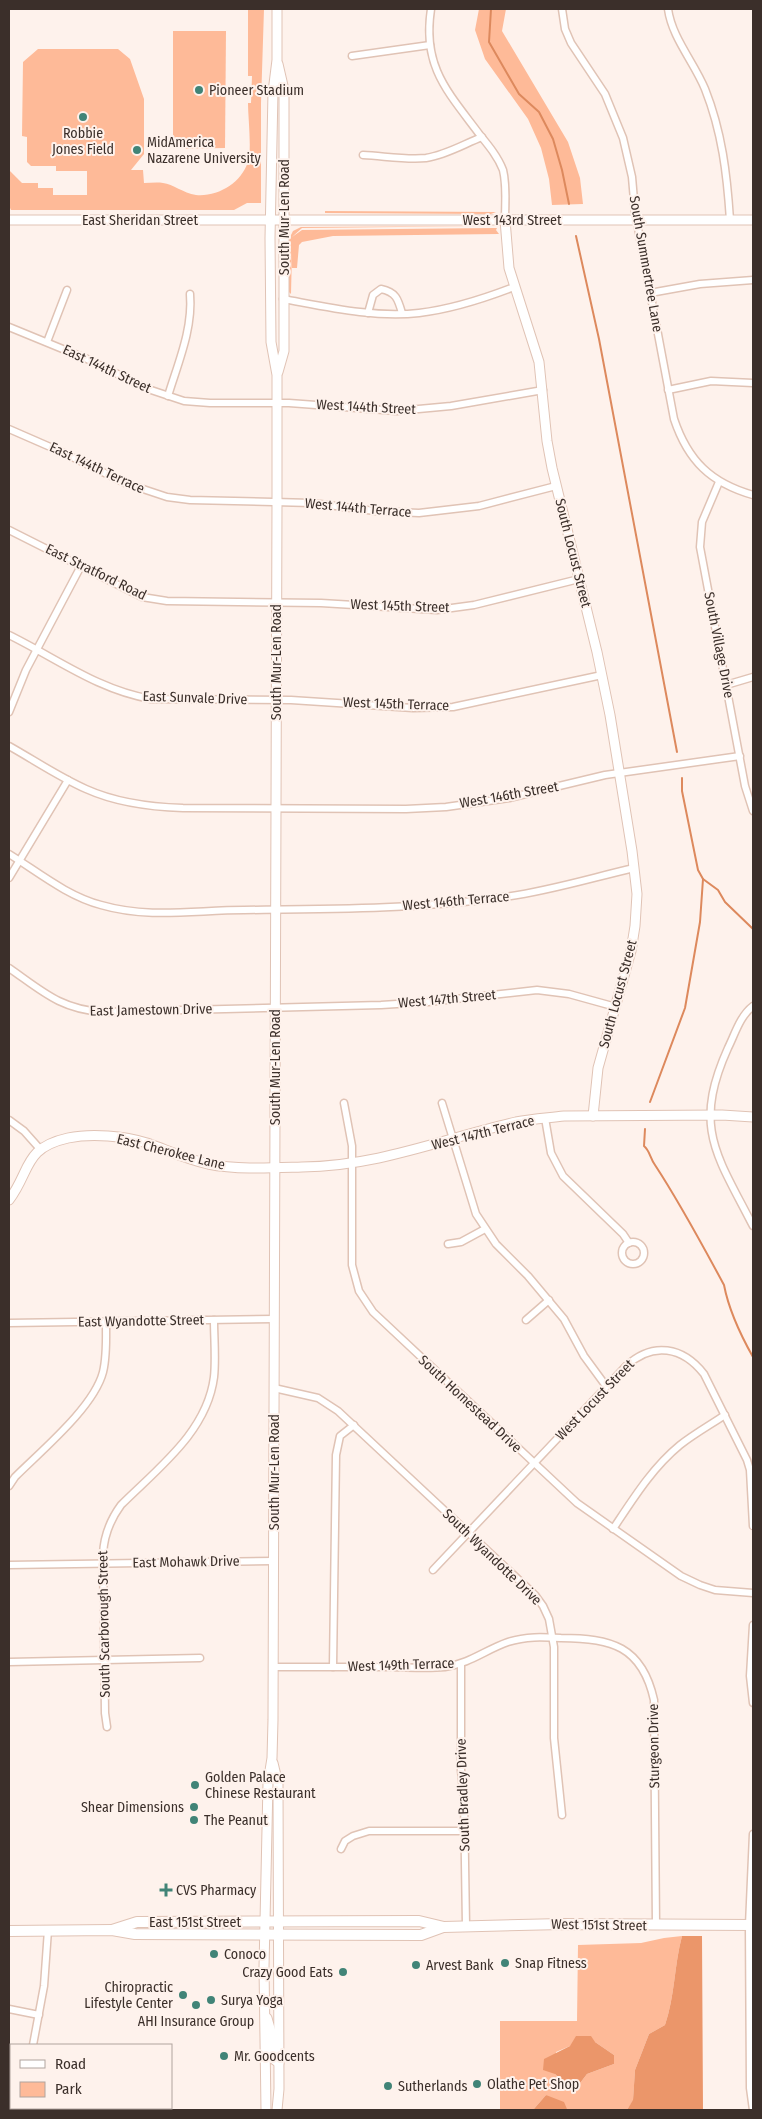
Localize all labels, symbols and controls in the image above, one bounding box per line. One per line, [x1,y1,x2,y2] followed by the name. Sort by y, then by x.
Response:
[209,82,304,99] place label: Pioneer Stadium
[193,84,205,96] marker: Pioneer Stadium
[77,111,89,123] marker: Robbie Jones Field
[52,125,114,158] place label: Robbie Jones Field
[147,134,262,167] place label: MidAmerica Nazarene University
[131,144,143,156] marker: MidAmerica Nazarene University
[276,159,293,275] street label: South Mur-Len Road
[626,195,666,333] street label: South Summertree Lane
[82,212,198,229] street label: East Sheridan Street
[462,212,562,229] street label: West 143rd Street
[60,341,154,397] street label: East 144th Street
[316,396,417,418] street label: West 144th Street
[47,439,147,497] street label: East 144th Terrace
[304,495,412,521] street label: West 144th Terrace
[551,497,595,610] street label: South Locust Street
[43,540,149,604] street label: East Stratford Road
[700,590,738,700] street label: South Village Drive
[350,596,450,616] street label: West 145th Street
[268,604,285,720] street label: South Mur-Len Road
[142,688,248,708] street label: East Sunvale Drive
[343,694,449,714] street label: West 145th Terrace
[458,778,560,812] street label: West 146th Street
[402,888,510,914] street label: West 146th Terrace
[595,937,641,1050] street label: South Locust Street
[397,986,497,1012] street label: West 147th Street
[90,1000,212,1020] street label: East Jamestown Drive
[267,1009,284,1125] street label: South Mur-Len Road
[430,1112,536,1154] street label: West 147th Terrace
[115,1130,227,1174] street label: East Cherokee Lane
[78,1311,205,1331] street label: East Wyandotte Street
[415,1352,525,1456] street label: South Homestead Drive
[552,1356,638,1444] street label: West Locust Street
[266,1414,283,1530] street label: South Mur-Len Road
[439,1505,545,1609] street label: South Wyandotte Drive
[94,1550,114,1698] street label: South Scarborough Street
[132,1553,240,1571] street label: East Mohawk Drive
[347,1655,455,1675] street label: West 149th Terrace
[645,1704,663,1788] street label: Sturgeon Drive
[453,1738,473,1852] street label: South Bradley Drive
[205,1769,316,1802] place label: Golden Palace Chinese Restaurant
[189,1779,201,1791] marker: Golden Palace Chinese Restaurant
[81,1799,184,1816] place label: Shear Dimensions
[188,1801,200,1813] marker: Shear Dimensions
[204,1812,268,1829] place label: The Peanut
[188,1814,200,1826] marker: The Peanut
[176,1882,257,1899] place label: CVS Pharmacy
[160,1884,172,1896] marker: CVS Pharmacy
[149,1914,241,1931] street label: East 151st Street
[551,1916,648,1934] street label: West 151st Street
[224,1946,266,1963] place label: Conoco
[208,1948,220,1960] marker: Conoco
[515,1955,587,1972] place label: Snap Fitness
[426,1957,494,1974] place label: Arvest Bank
[499,1957,511,1969] marker: Snap Fitness
[410,1959,422,1971] marker: Arvest Bank
[242,1964,333,1981] place label: Crazy Good Eats
[337,1966,349,1978] marker: Crazy Good Eats
[84,1979,173,2012] place label: Chiropractic Lifestyle Center
[177,1989,189,2001] marker: Chiropractic Lifestyle Center
[221,1992,283,2009] place label: Surya Yoga
[205,1994,217,2006] marker: Surya Yoga
[190,1999,202,2011] marker: AHI Insurance Group
[138,2013,254,2030] place label: AHI Insurance Group
[10,2044,172,2109] legend
[234,2048,315,2065] place label: Mr. Goodcents
[218,2050,230,2062] marker: Mr. Goodcents
[55,2055,86,2073] text: Road
[487,2076,579,2093] place label: Olathe Pet Shop
[398,2078,467,2095] place label: Sutherlands
[471,2078,483,2090] marker: Olathe Pet Shop
[55,2080,82,2098] text: Park
[382,2080,394,2092] marker: Sutherlands

